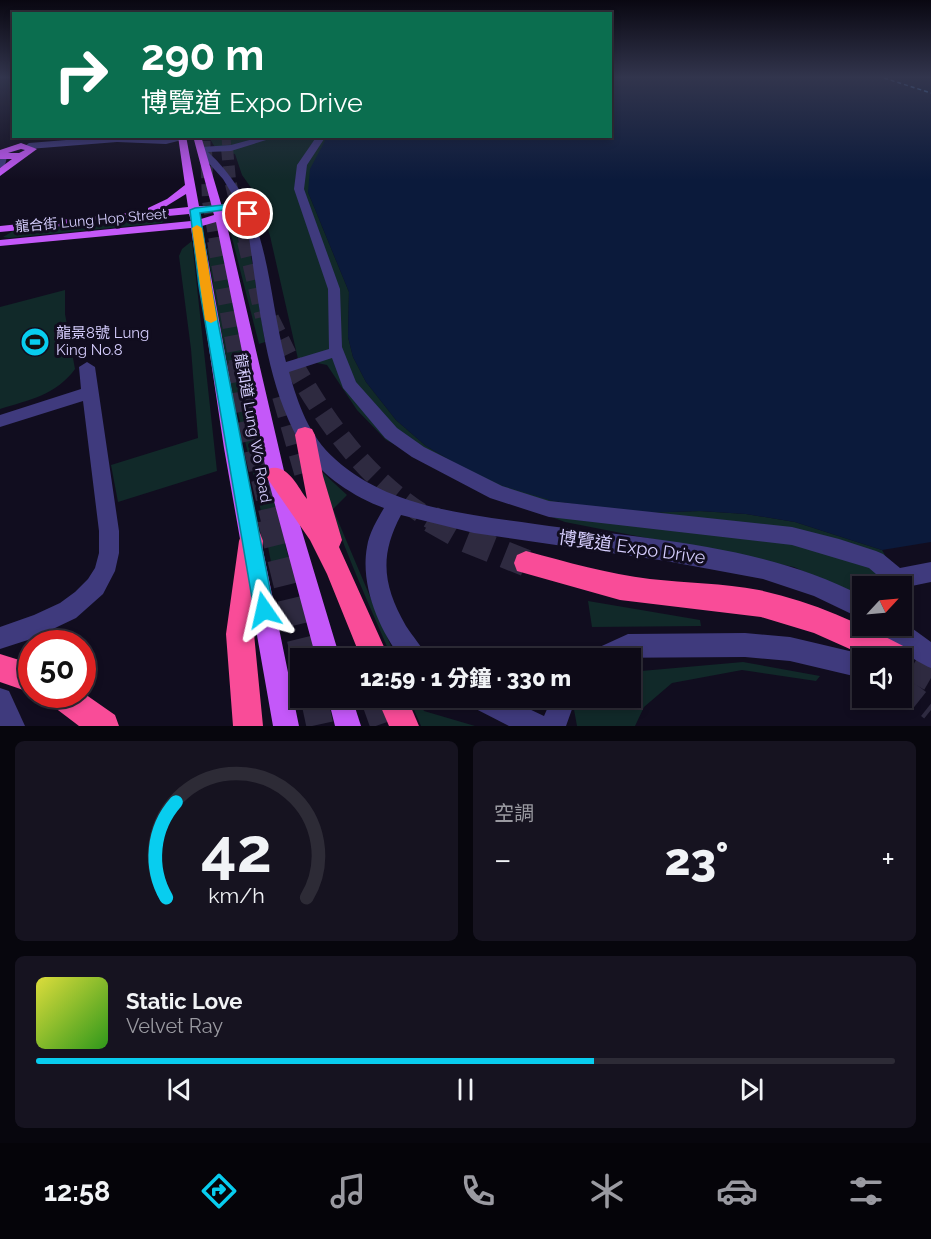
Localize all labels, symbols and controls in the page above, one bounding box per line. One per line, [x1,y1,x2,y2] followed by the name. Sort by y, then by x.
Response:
[141,31,264,80] text: 290 m
[42,36,120,114] icon: right
[141,87,363,118] text: 博覽道 Expo Drive
[222,188,273,239] pin
[231,197,264,230] icon: arrive
[15,205,168,235] street label: 龍合街 Lung Hop Street
[56,324,149,359] place label: 龍景8號 Lung King No.8
[19,326,51,358] sports icon: 龍景8號 Lung King No.8
[231,352,275,504] street label: 龍和道 Lung Wo Road
[557,526,707,568] street label: 博覽道 Expo Drive
[852,576,912,636] north arrow
[852,576,912,708] map controls
[232,578,296,642] position arrow
[18,630,96,708] speed limit sign: 50
[852,648,912,708] button: sound
[360,665,571,691] text: 12:59 · 1 分鐘 · 330 m
[494,801,534,825] text: 空調
[201,813,272,887] text: 42
[664,833,729,886] text: 23°
[494,840,512,879] text: −
[881,840,895,879] text: +
[208,883,265,908] text: km/h
[126,988,243,1014] text: Static Love
[126,1014,223,1038] text: Velvet Ray
[163,1073,196,1106] icon: previous
[449,1073,482,1106] icon: pause
[735,1073,768,1106] icon: next
[198,1170,240,1212] icon: directions
[327,1170,369,1212] icon: music
[457,1170,499,1212] icon: phone
[586,1170,628,1212] icon: climate
[716,1170,758,1212] icon: car
[845,1170,887,1212] icon: filters
[44,1176,110,1207] text: 12:58

